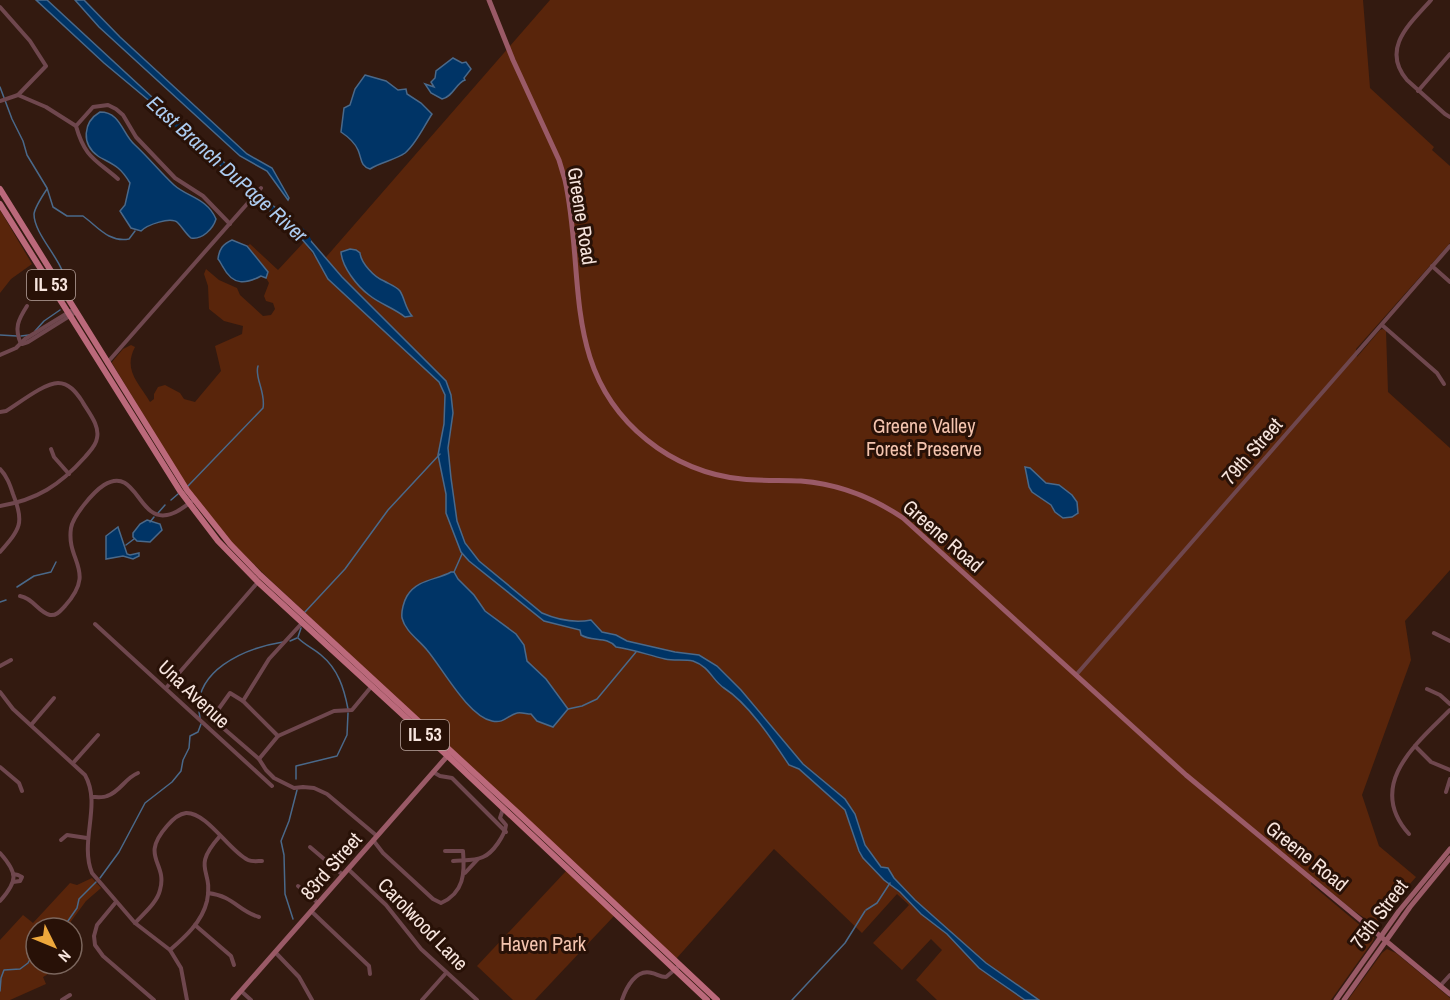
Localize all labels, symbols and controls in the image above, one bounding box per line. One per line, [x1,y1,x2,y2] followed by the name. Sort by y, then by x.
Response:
[141,89,315,249] water label: East Branch DuPage River
[561,165,604,267] street label: Greene Road
[27,270,75,300] road number: IL 53
[1215,411,1288,490] street label: 79th Street
[866,412,982,462] park label: Greene Valley Forest Preserve
[897,493,989,578] street label: Greene Road
[153,653,236,734] street label: Una Avenue
[401,720,449,750] road number: IL 53
[1261,814,1354,897] street label: Greene Road
[294,826,368,905] street label: 83rd Street
[372,871,475,976] street label: Carolwood Lane
[1344,873,1414,954] street label: 75th Street
[24,916,84,976] north arrow
[500,930,587,957] park label: Haven Park
[54,945,76,967] text: N

